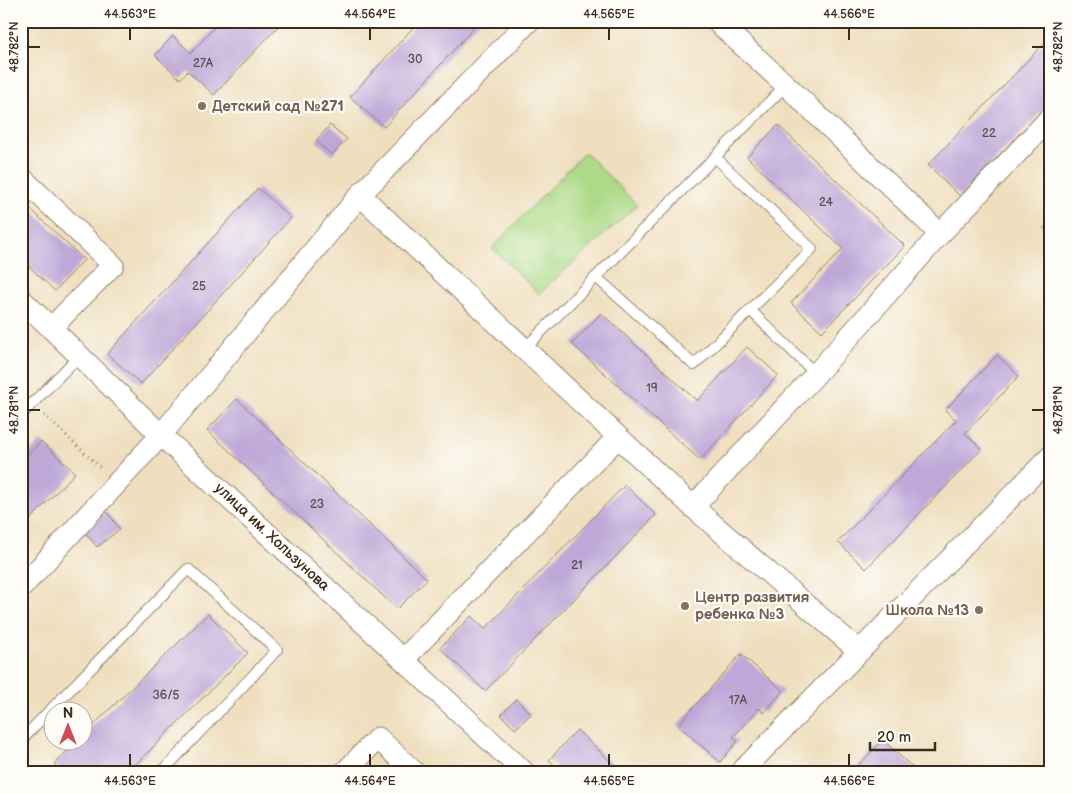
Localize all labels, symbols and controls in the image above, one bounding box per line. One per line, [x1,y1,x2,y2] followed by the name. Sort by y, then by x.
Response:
[104,7,156,22] text: 44.563°E
[344,7,396,22] text: 44.564°E
[583,7,635,22] text: 44.565°E
[823,7,875,22] text: 44.566°E
[7,22,22,72] text: 48.782°N
[1051,22,1066,72] text: 48.782°N
[408,52,422,67] house number: 30
[193,56,214,71] house number: 27А
[212,97,344,116] place label: Детский сад №271
[196,100,208,112] marker: Детский сад №271
[982,126,996,141] house number: 22
[819,195,834,210] house number: 24
[192,279,206,294] house number: 25
[646,381,658,396] house number: 19
[7,386,22,434] text: 48.781°N
[1051,386,1066,434] text: 48.781°N
[210,479,334,595] street label: улица им. Хользунова
[310,497,324,512] house number: 23
[571,558,583,573] house number: 21
[695,588,809,624] place label: Центр развития ребенка №3
[679,600,691,612] marker: Центр развития ребенка №3
[885,601,969,620] place label: Школа №13
[973,604,985,616] marker: Школа №13
[152,688,180,703] house number: 36/5
[729,693,748,708] house number: 17А
[42,702,92,752] north arrow
[63,705,73,722] text: N
[870,719,934,751] scale bar
[877,728,911,747] text: 20 m
[104,774,156,789] text: 44.563°E
[344,774,396,789] text: 44.564°E
[583,774,635,789] text: 44.565°E
[823,774,875,789] text: 44.566°E

